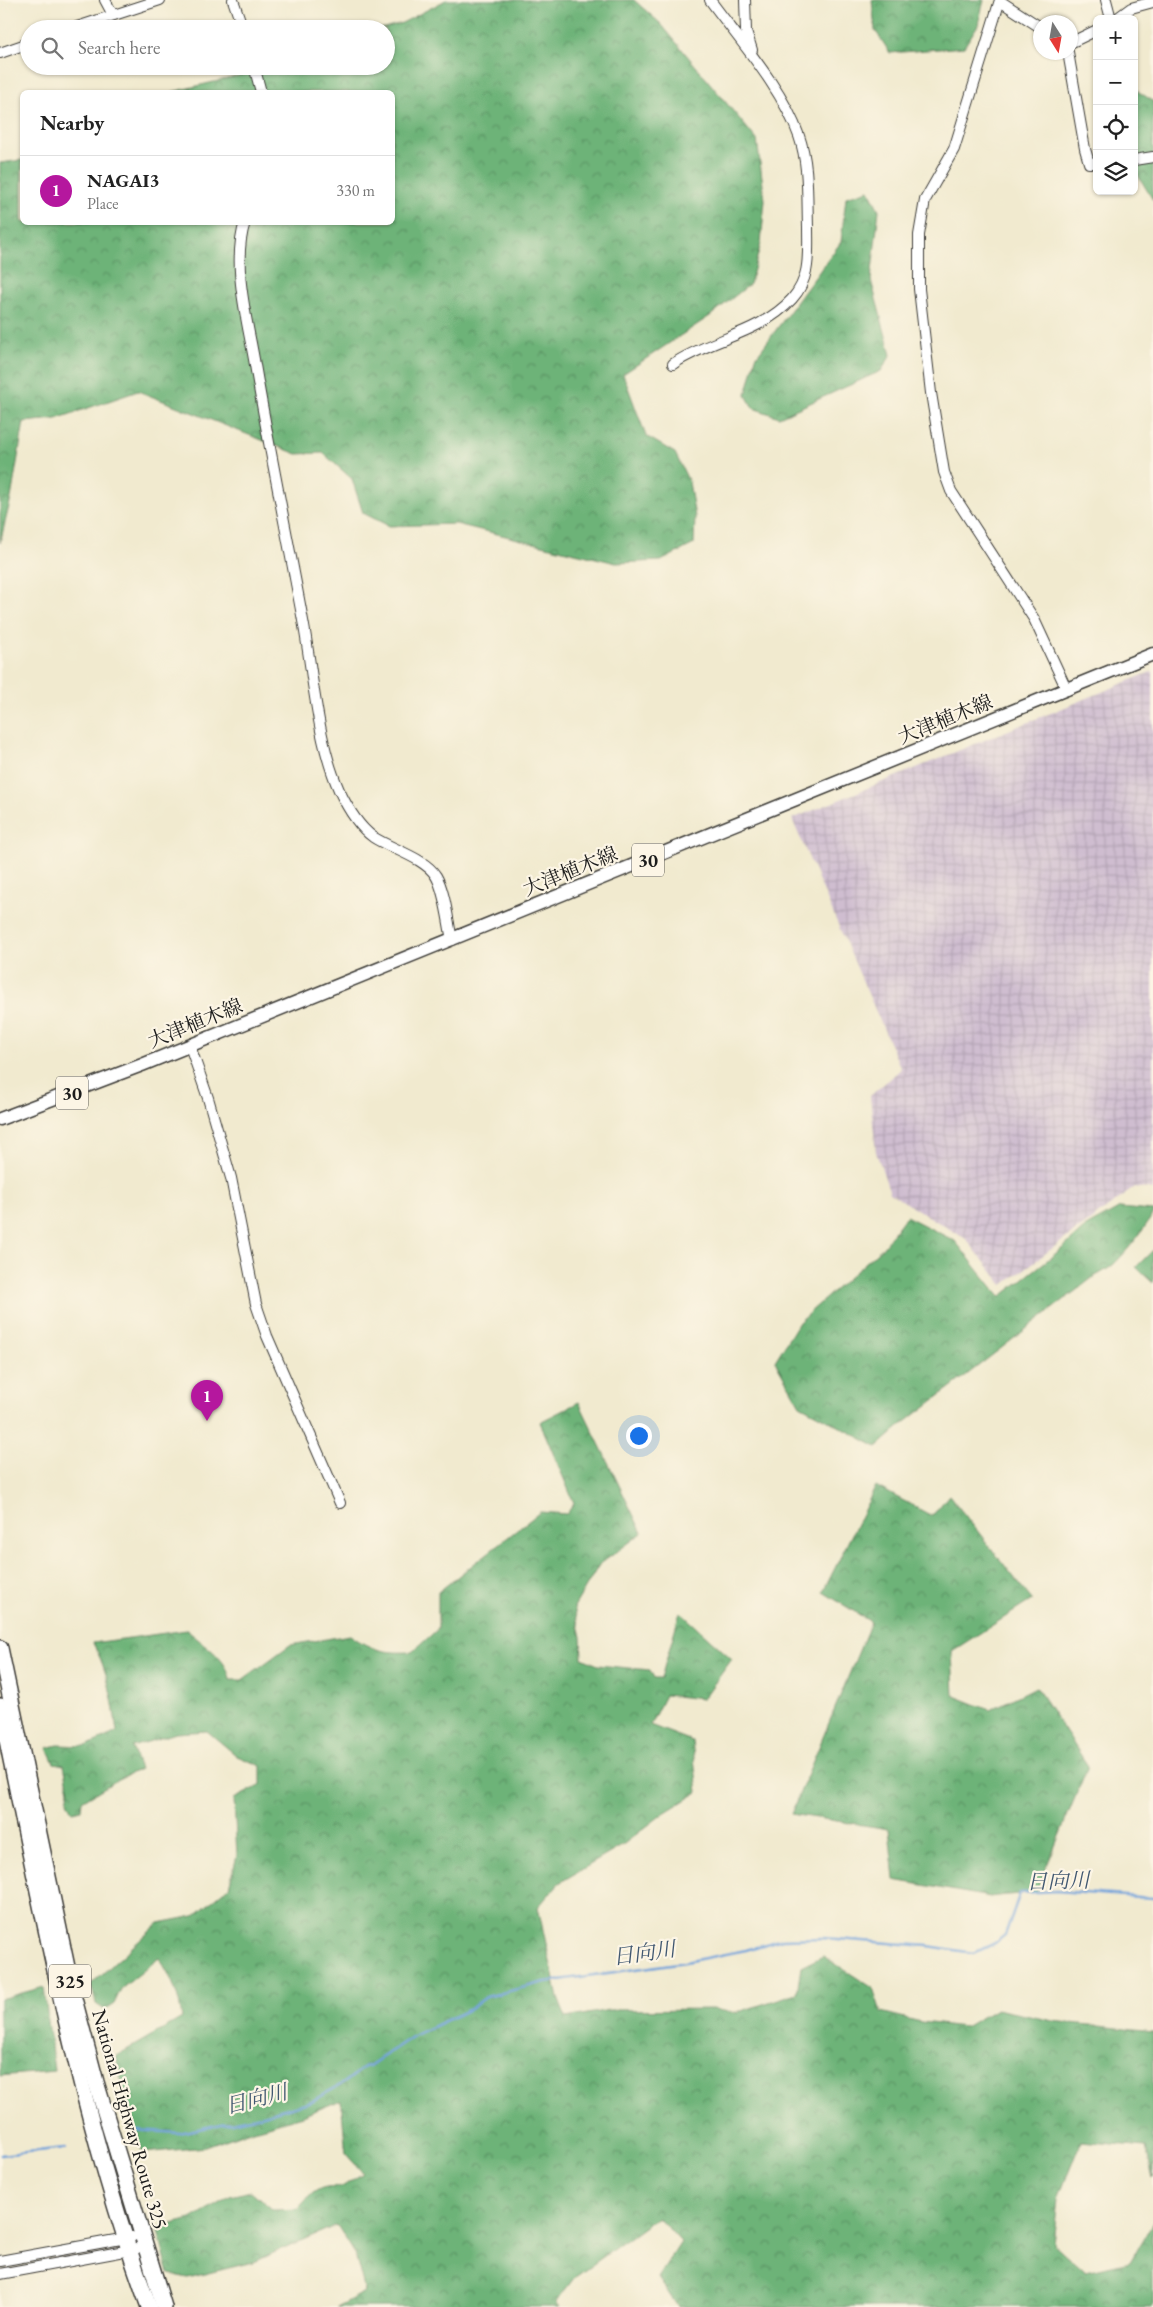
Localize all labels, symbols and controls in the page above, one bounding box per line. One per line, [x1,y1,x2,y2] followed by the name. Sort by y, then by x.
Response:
[1033,15,1078,60] north arrow
[1093,15,1138,195] map controls
[1093,15,1138,60] button: +
[20,20,395,75] search box
[38,34,66,62] icon: search
[78,35,160,60] text: Search here
[1093,60,1138,105] button: −
[1093,105,1138,150] button: locate
[40,109,104,136] text: Nearby
[1093,150,1138,195] button: layers
[87,168,159,193] text: NAGAI3
[52,180,60,201] text: 1
[336,180,375,201] text: 330 m
[87,193,119,214] text: Place
[894,688,996,750] street label: 大津植木線
[519,840,621,902] street label: 大津植木線
[632,844,664,876] road number: 30
[144,992,246,1054] street label: 大津植木線
[56,1076,88,1110] road number: 30
[191,1380,223,1421] pin: 1
[626,1423,652,1449] your location
[1026,1866,1092,1895] water label: 日向川
[611,1934,679,1970] water label: 日向川
[49,1964,91,1998] road number: 325
[86,2006,174,2232] street label: National Highway Route 325
[222,2077,292,2119] water label: 日向川

